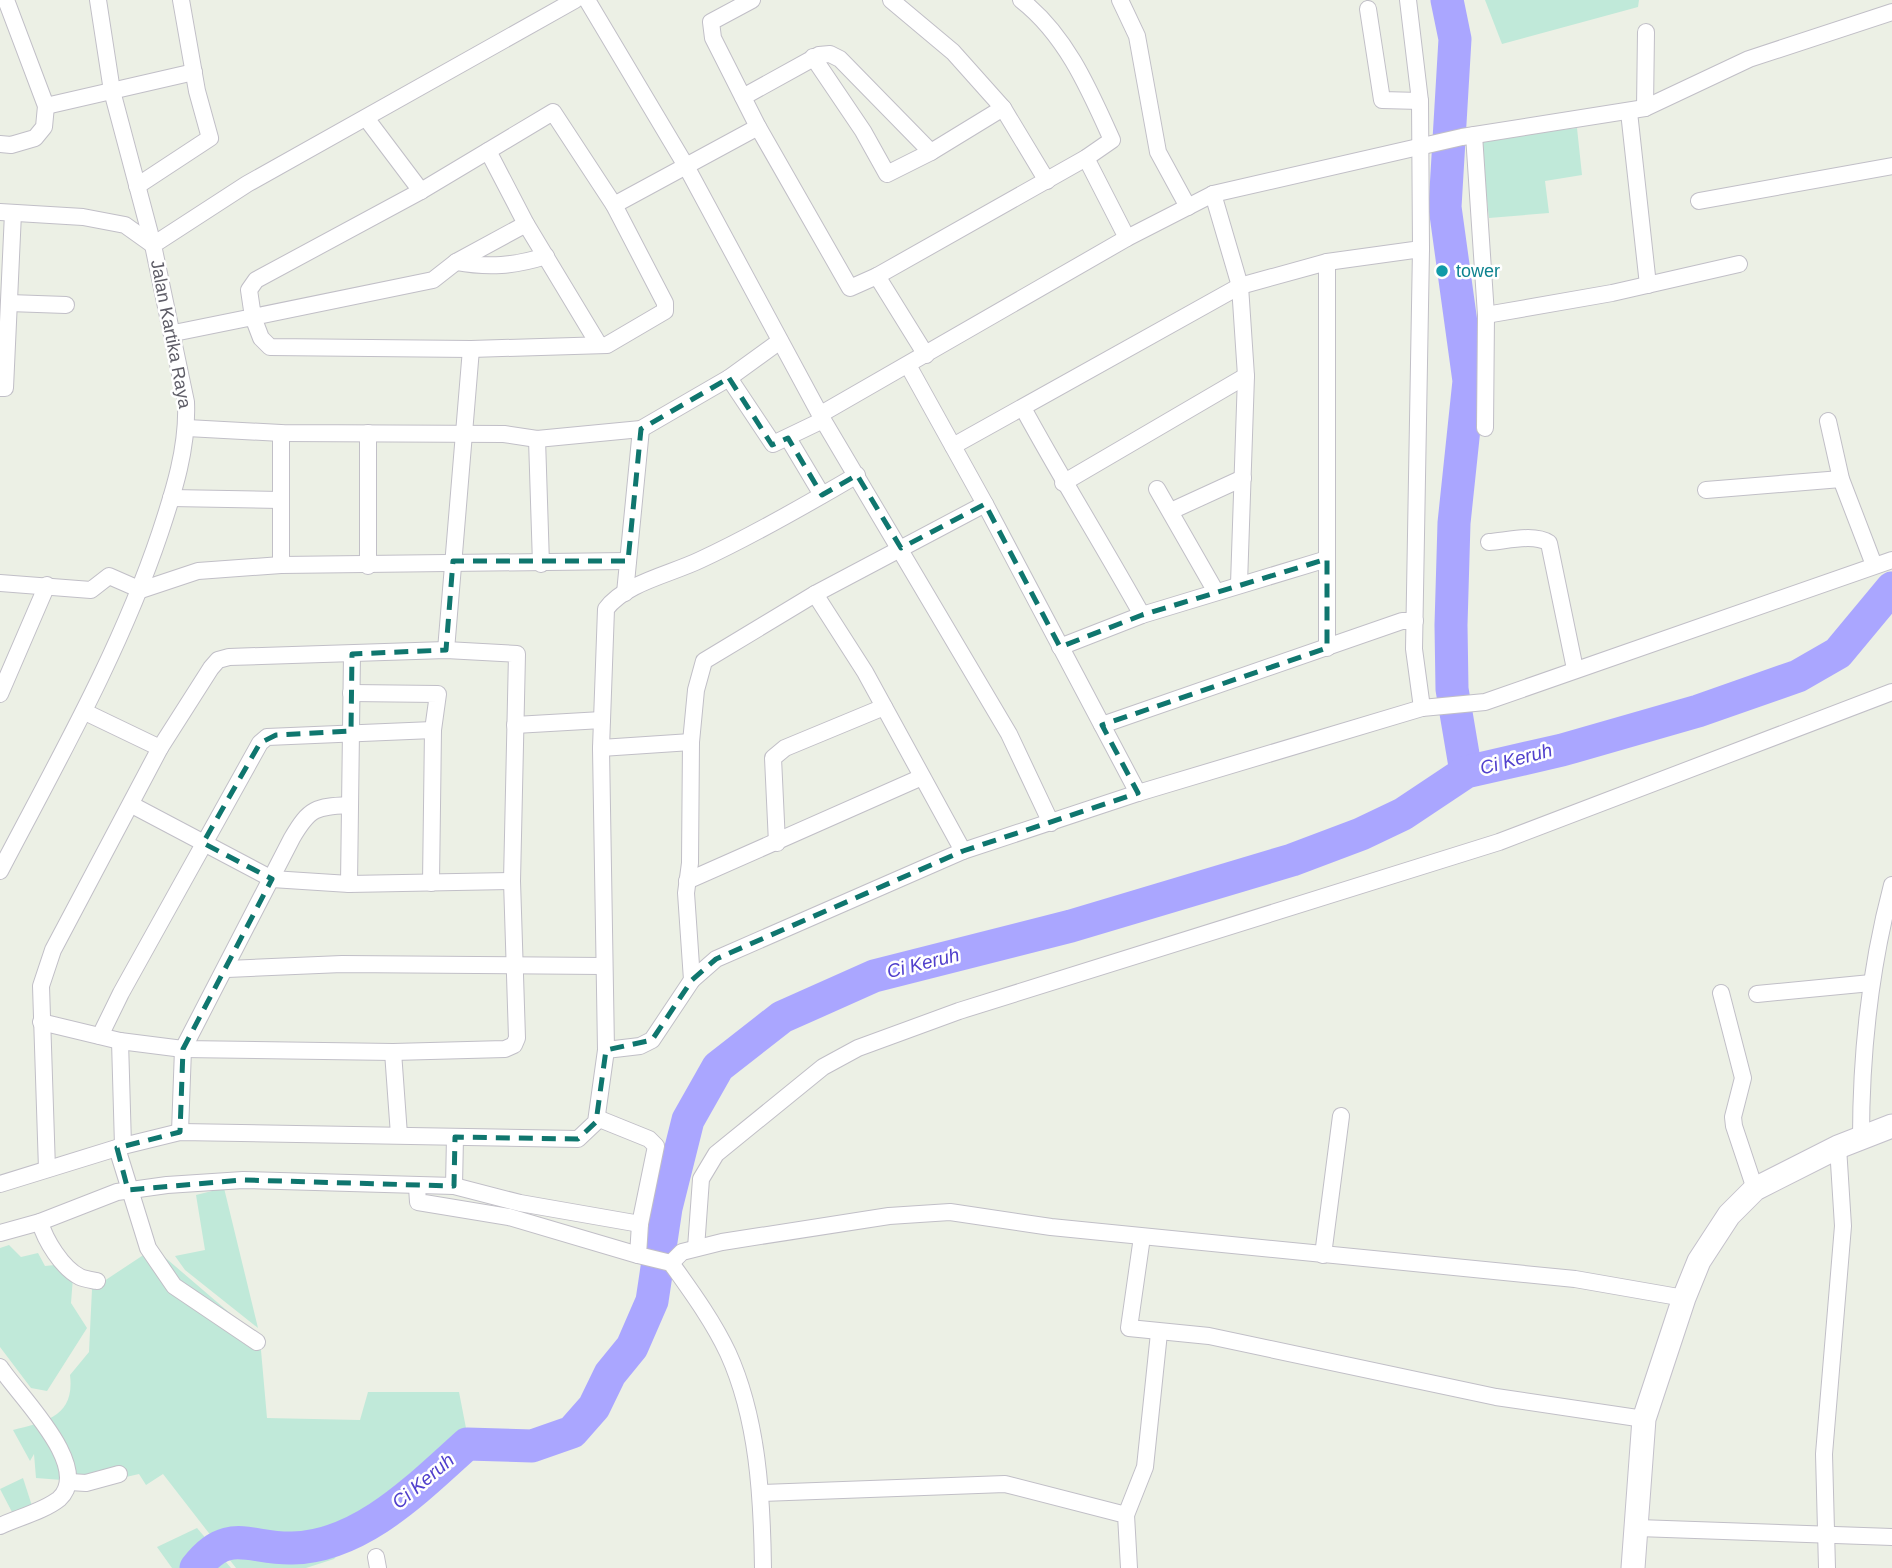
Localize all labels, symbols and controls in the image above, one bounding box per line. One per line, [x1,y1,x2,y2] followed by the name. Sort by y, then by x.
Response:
[147,258,195,411] street label: Jalan Kartika Raya
[1456,261,1500,281] place label: tower
[1434,263,1450,279] marker: tower
[1478,739,1554,779] water label: Ci Keruh
[885,944,961,982] water label: Ci Keruh
[388,1449,458,1513] water label: Ci Keruh

